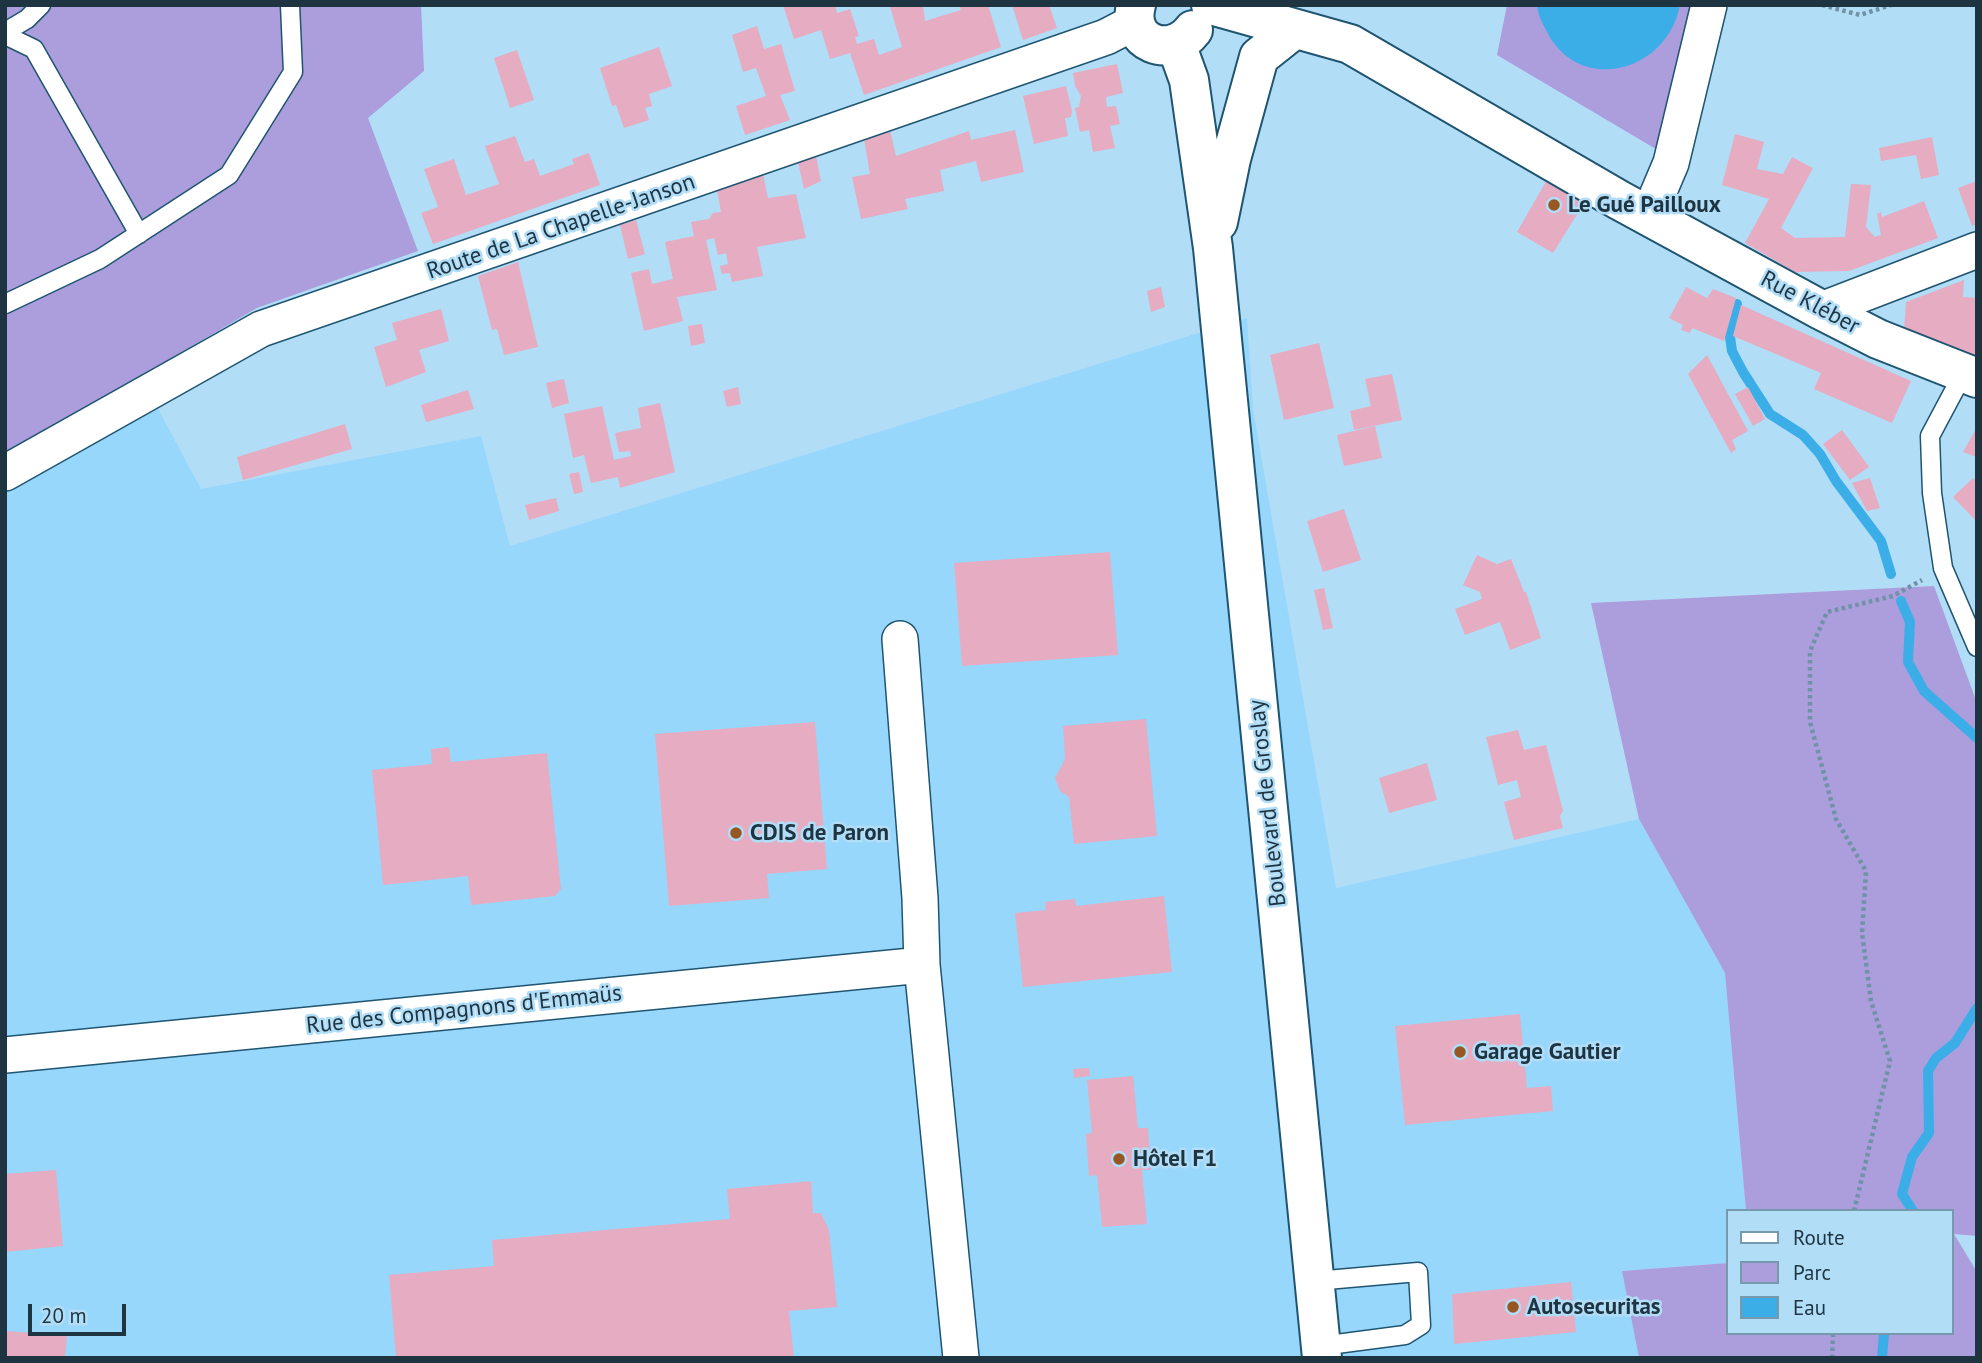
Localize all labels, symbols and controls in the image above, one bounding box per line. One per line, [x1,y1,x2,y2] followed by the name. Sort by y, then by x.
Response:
[423,168,699,286] street label: Route de La Chapelle-Janson
[1568,191,1721,219] place label: Le Gué Pailloux
[1546,197,1562,213] marker: Le Gué Pailloux
[1756,265,1864,341] street label: Rue Kléber
[1243,698,1293,908] street label: Boulevard de Groslay
[750,819,889,847] place label: CDIS de Paron
[728,825,744,841] marker: CDIS de Paron
[305,980,623,1040] street label: Rue des Compagnons d'Emmaüs
[1474,1038,1620,1066] place label: Garage Gautier
[1452,1044,1468,1060] marker: Garage Gautier
[1133,1145,1217,1173] place label: Hôtel F1
[1111,1151,1127,1167] marker: Hôtel F1
[1727,1209,1954,1335] legend
[1793,1224,1845,1251] text: Route
[1793,1259,1831,1286] text: Parc
[32,1290,130,1334] scale bar
[1527,1293,1661,1321] place label: Autosecuritas
[1793,1294,1826,1321] text: Eau
[1505,1299,1521,1315] marker: Autosecuritas
[41,1302,87,1329] text: 20 m

